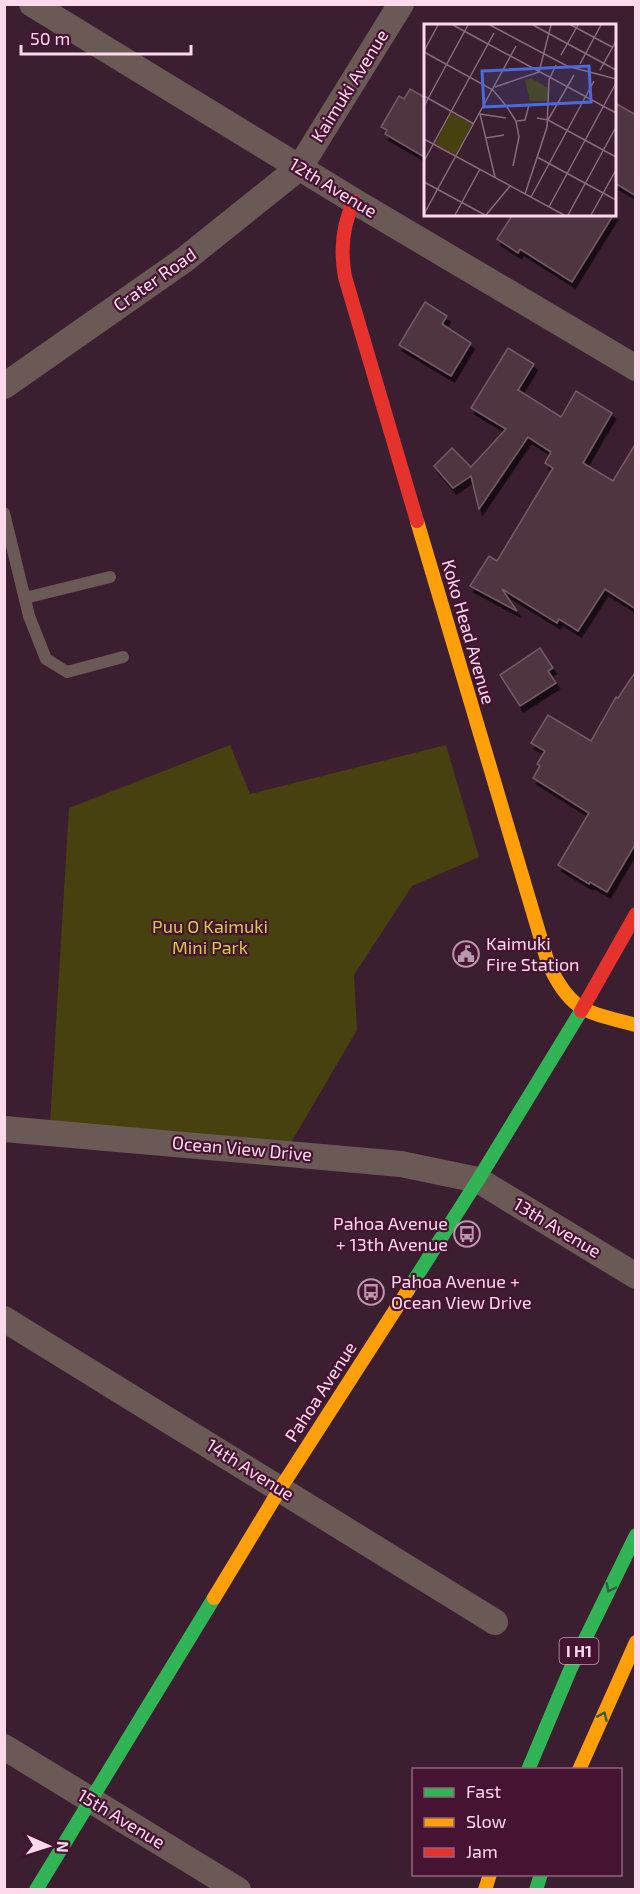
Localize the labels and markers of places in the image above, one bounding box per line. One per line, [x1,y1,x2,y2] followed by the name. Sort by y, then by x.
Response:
[486,932,580,975] place label: Kaimuki Fire Station
[451,939,481,969] public building icon: Kaimuki Fire Station
[333,1212,448,1255] place label: Pahoa Avenue + 13th Avenue
[452,1219,482,1249] bus stop icon: Pahoa Avenue + 13th Avenue
[391,1270,532,1313] place label: Pahoa Avenue + Ocean View Drive
[356,1277,386,1307] bus stop icon: Pahoa Avenue + Ocean View Drive

